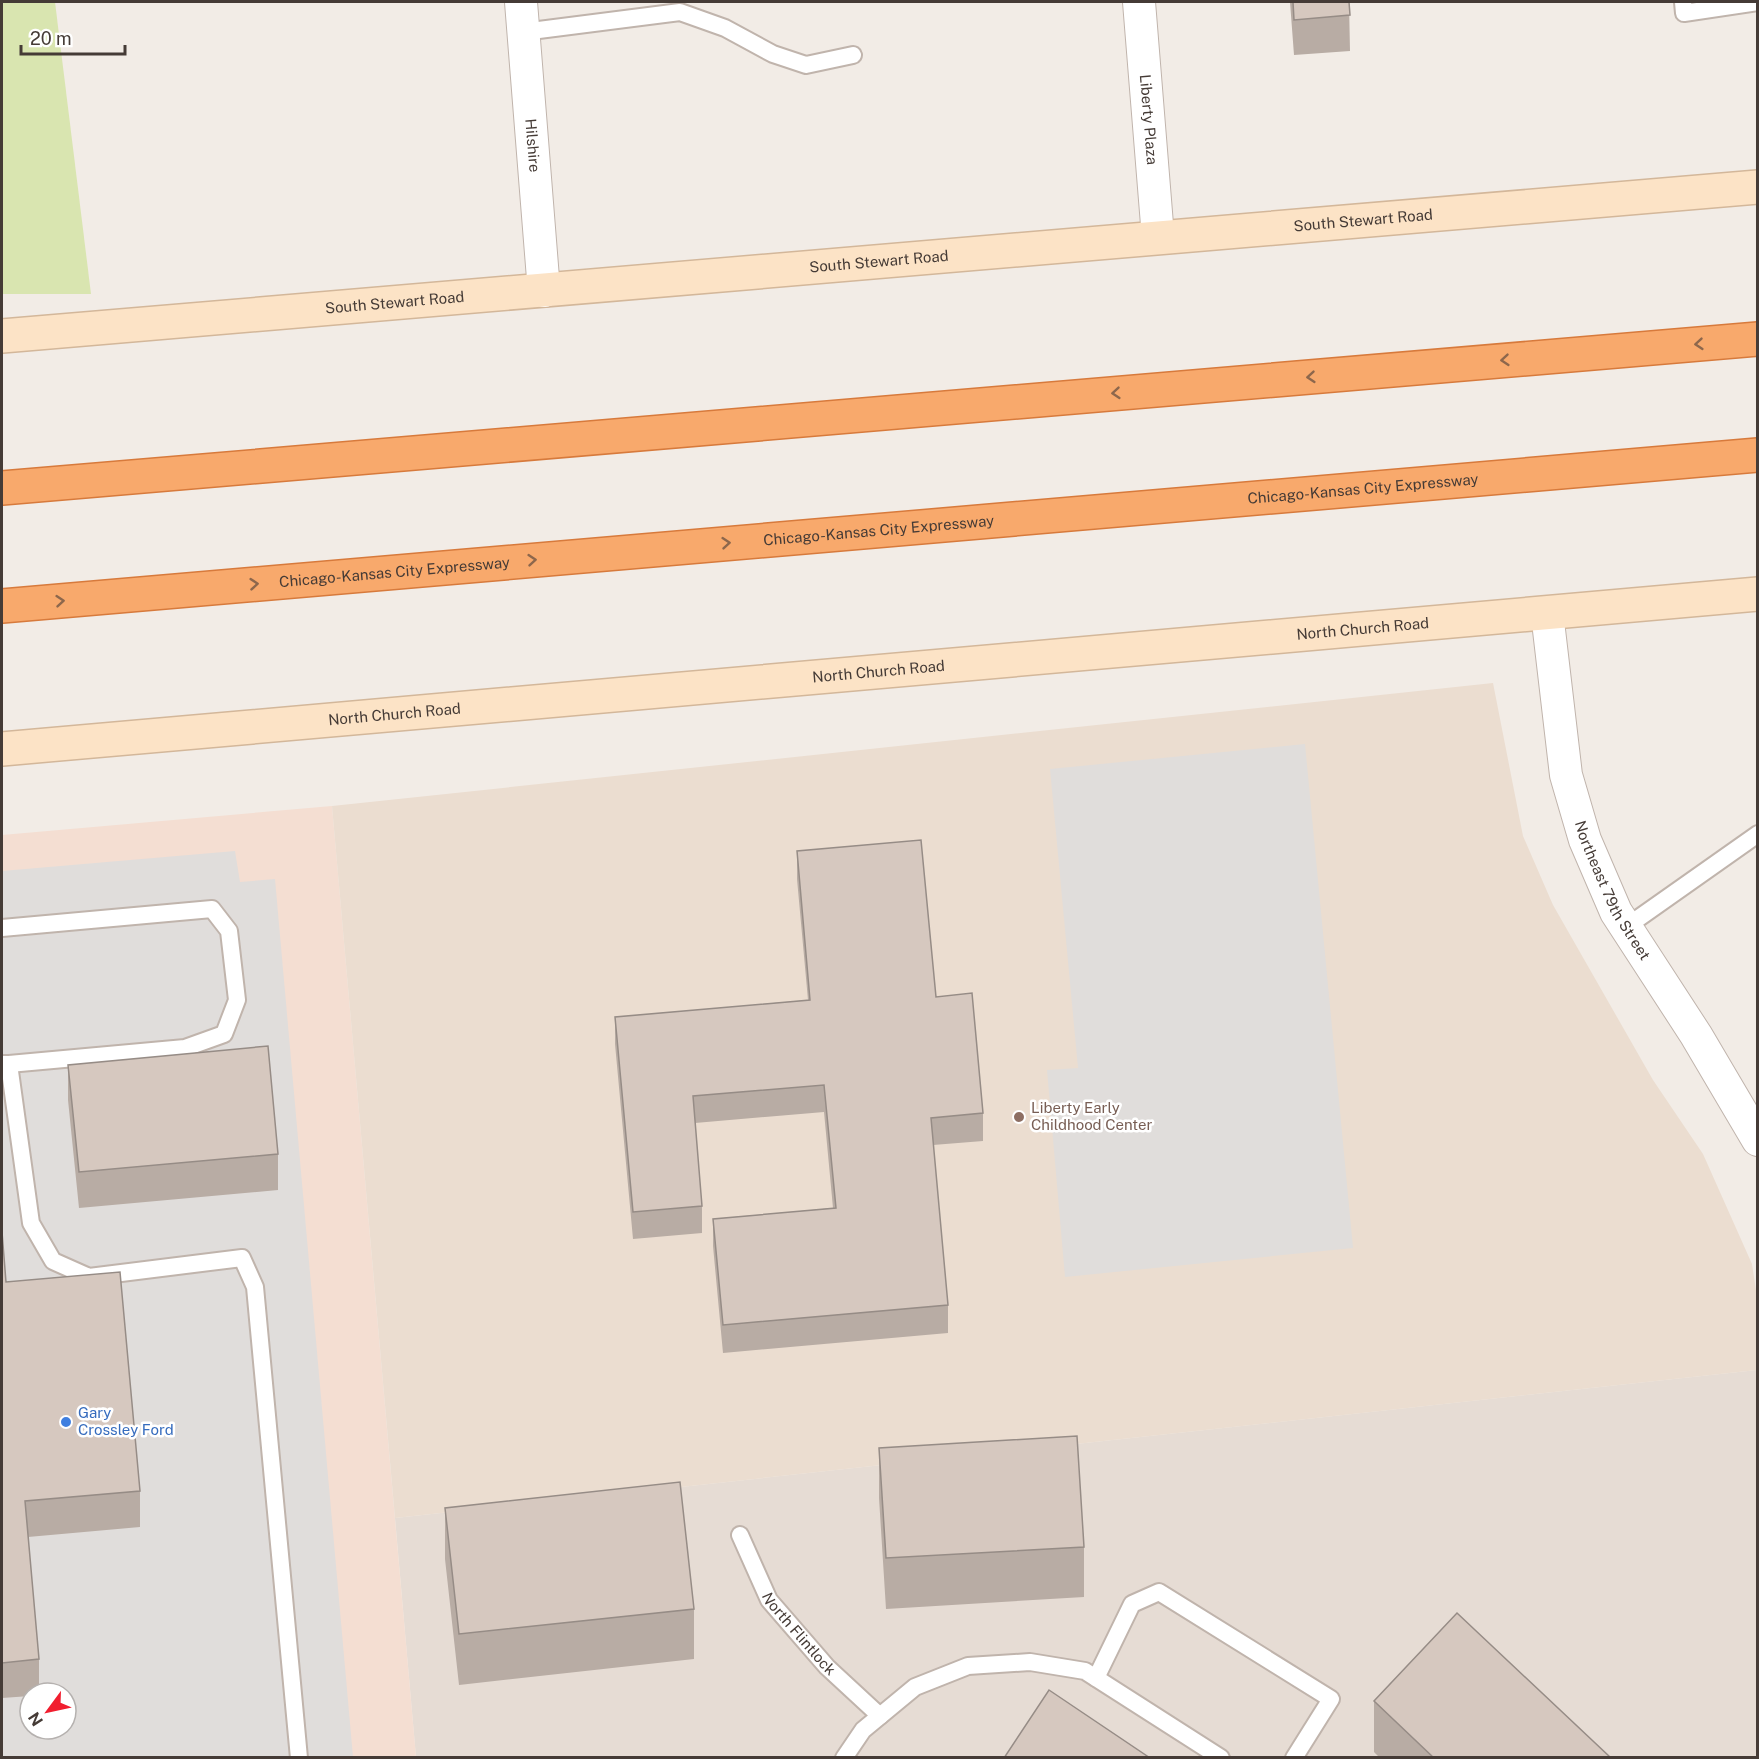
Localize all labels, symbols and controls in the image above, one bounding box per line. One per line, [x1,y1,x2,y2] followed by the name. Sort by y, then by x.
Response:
[21,18,124,56] scale bar
[30,28,72,49] text: 20 m
[1137,74,1161,166] street label: Liberty Plaza
[522,118,544,173] street label: Hilshire
[1293,206,1433,234] street label: South Stewart Road
[808,247,949,275] street label: South Stewart Road
[324,288,465,317] street label: South Stewart Road
[1695,337,1704,350] one-way arrow
[1500,353,1509,366] one-way arrow
[1306,370,1315,383] one-way arrow
[1112,386,1121,399] one-way arrow
[1247,470,1479,507] street label: Chicago-Kansas City Expressway
[763,512,995,548] street label: Chicago-Kansas City Expressway
[722,537,731,550] one-way arrow
[278,553,511,590] street label: Chicago-Kansas City Expressway
[528,554,537,567] one-way arrow
[250,578,259,591] one-way arrow
[55,594,64,607] one-way arrow
[1296,614,1430,643] street label: North Church Road
[812,657,946,685] street label: North Church Road
[327,700,461,728] street label: North Church Road
[1572,819,1654,963] street label: Northeast 79th Street
[1031,1099,1152,1133] place label: Liberty Early Childhood Center
[1012,1110,1026,1124] marker: Liberty Early Childhood Center
[78,1404,174,1438] place label: Gary Crossley Ford
[59,1415,73,1429] marker: Gary Crossley Ford
[759,1590,839,1678] street label: North Flintlock
[18,1681,78,1741] north arrow
[24,1708,47,1729] text: N

